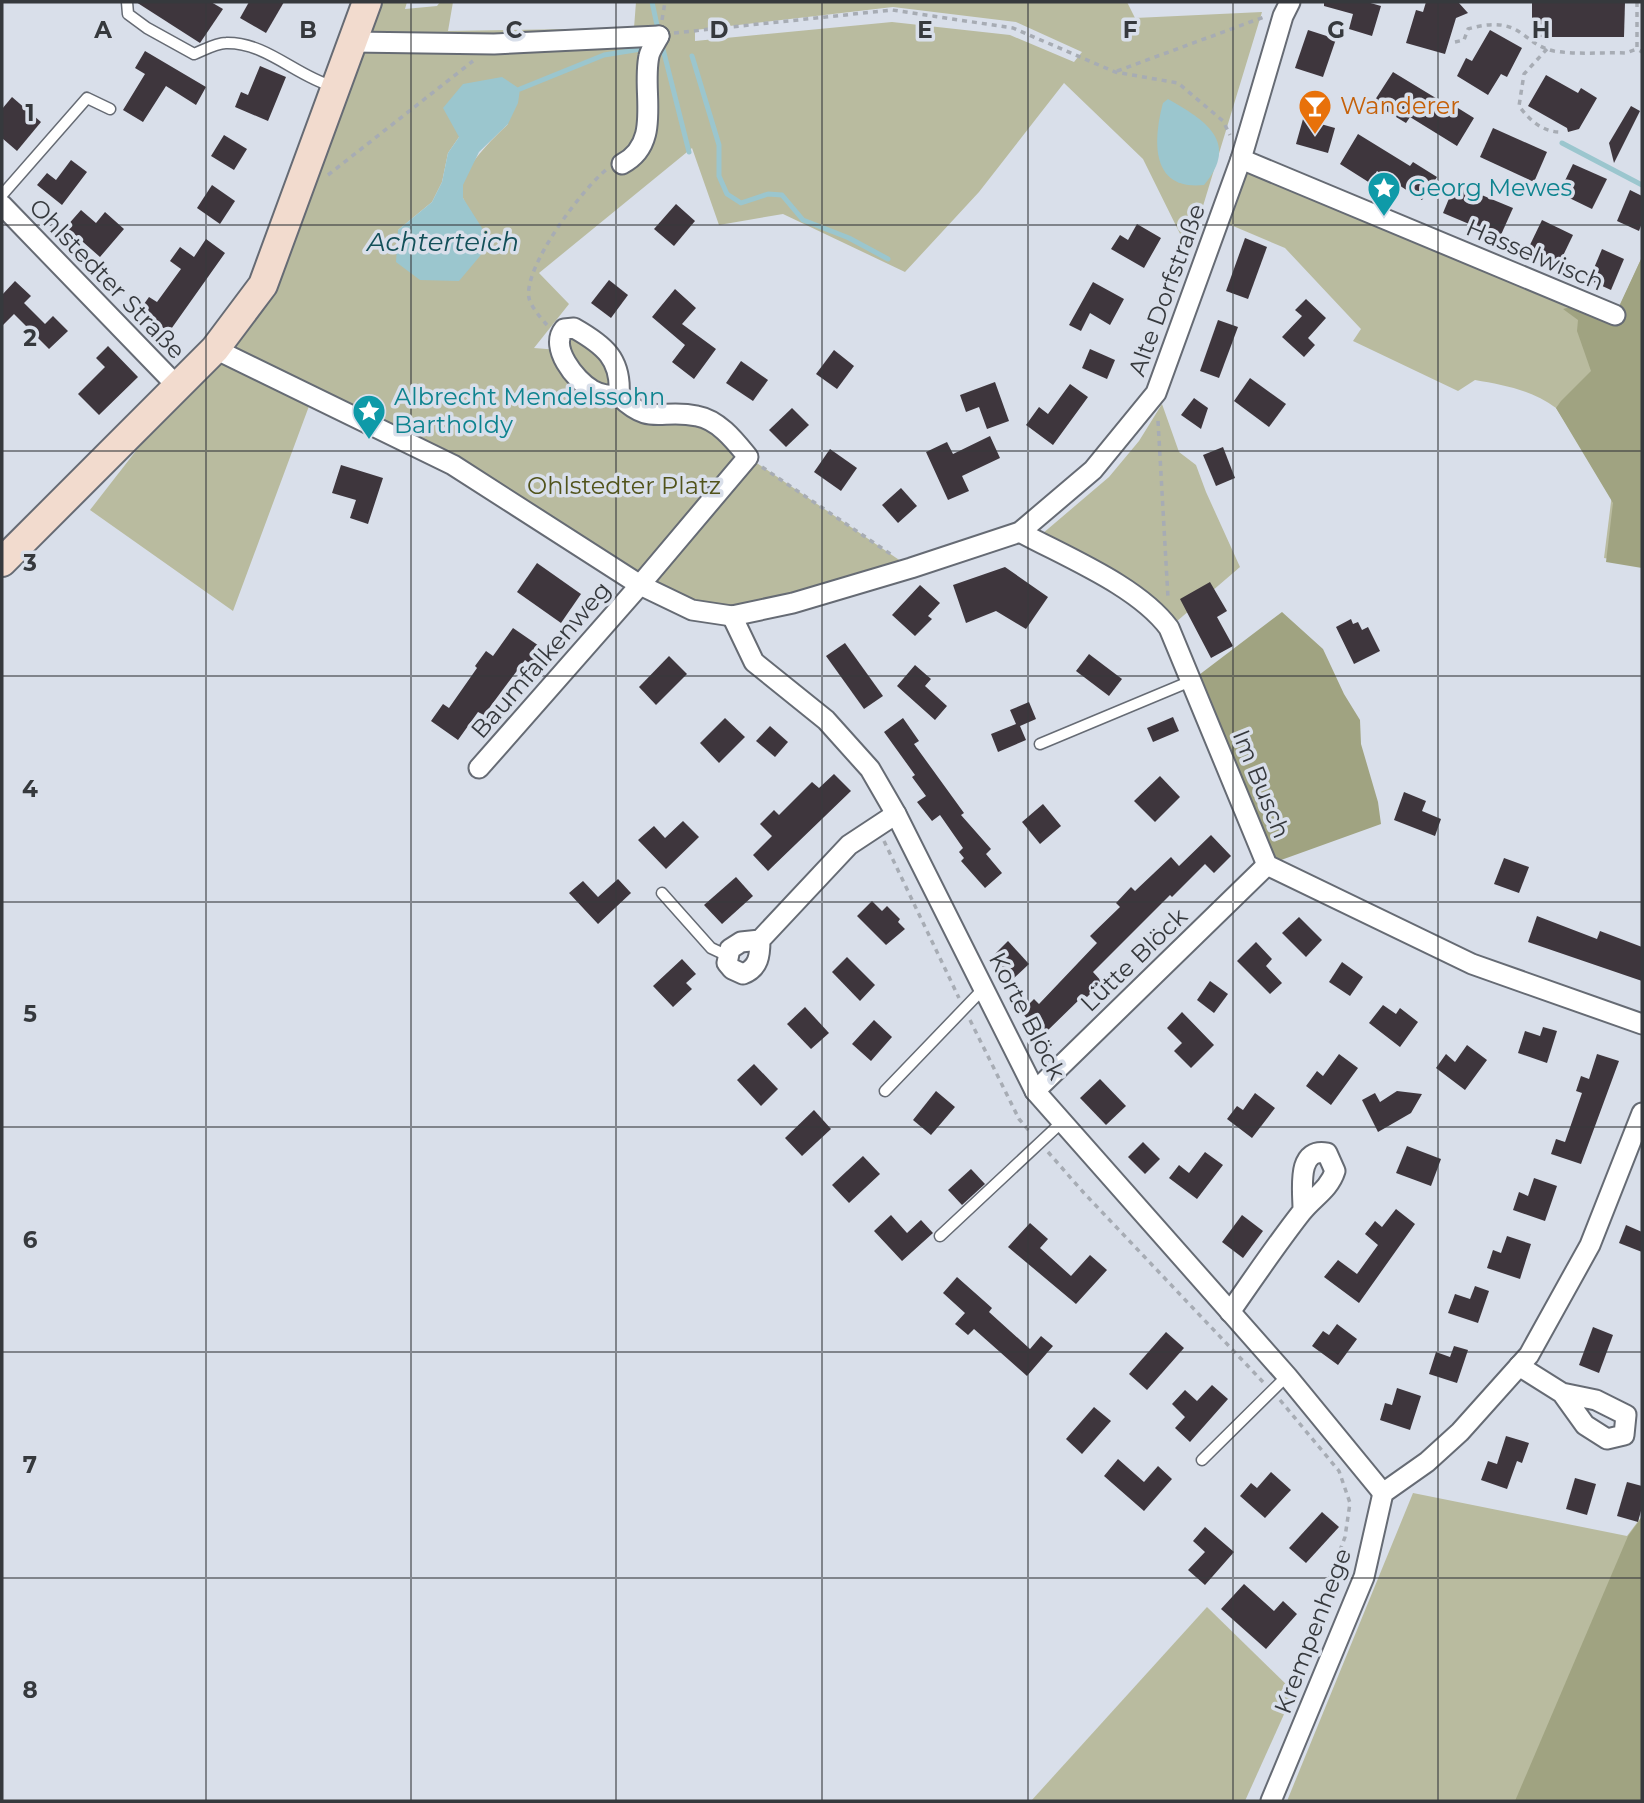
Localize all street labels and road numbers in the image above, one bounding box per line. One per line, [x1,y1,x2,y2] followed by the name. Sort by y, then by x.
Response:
[23,192,191,365] street label: Ohlstedter Straße
[1122,200,1211,380] street label: Alte Dorfstraße
[1462,212,1608,297] street label: Hasselwisch
[465,575,617,744] street label: Baumfalkenweg
[1227,725,1296,842] street label: Im Busch
[1074,901,1193,1018] street label: Lütte Blöck
[983,947,1072,1085] street label: Korte Blöck
[1268,1544,1357,1718] street label: Krempenhege

